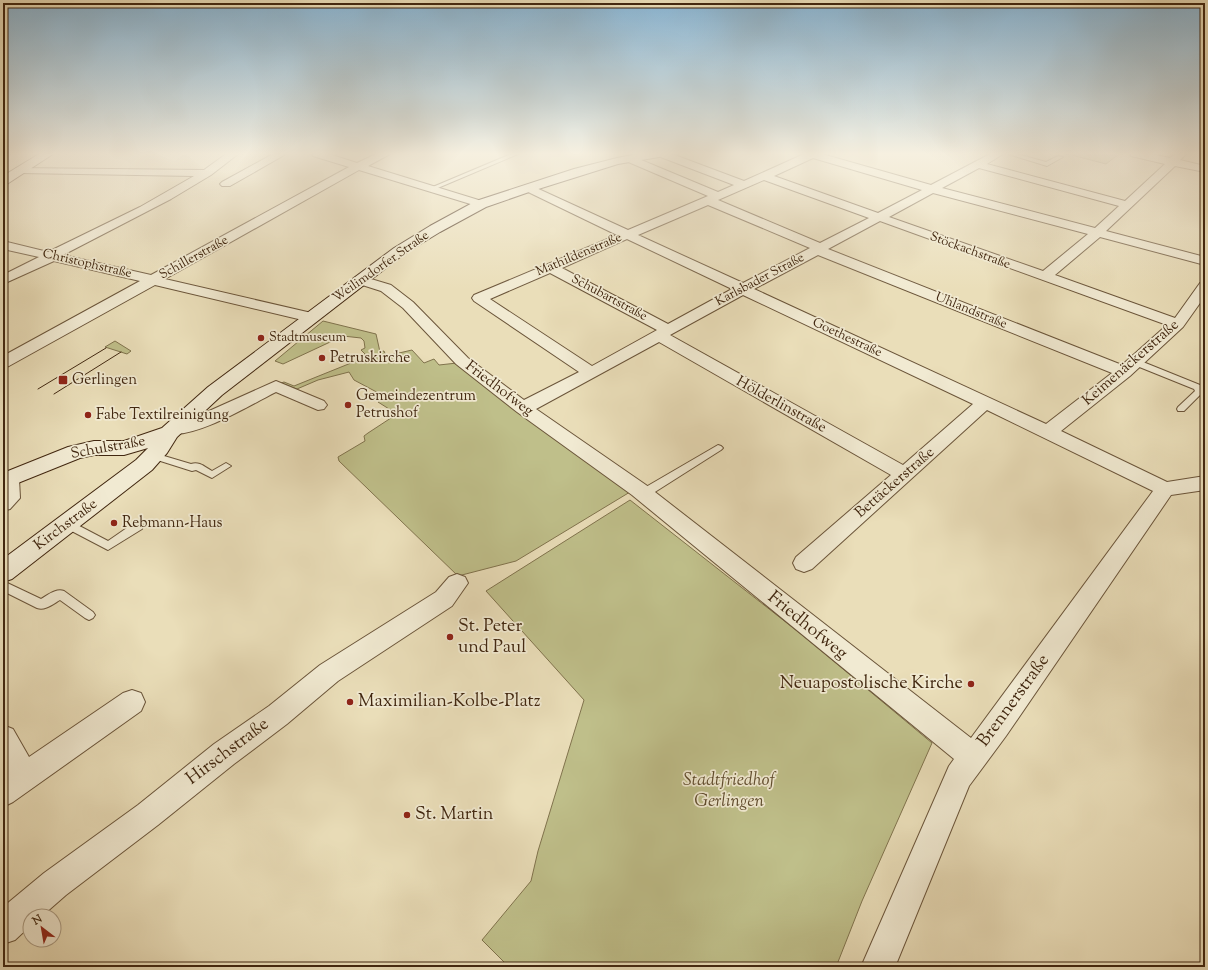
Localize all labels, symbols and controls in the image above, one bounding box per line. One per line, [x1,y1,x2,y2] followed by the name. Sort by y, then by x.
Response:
[329,227,433,307] street label: Weilimdorfer Straße
[927,228,1013,274] street label: Stöckachstraße
[533,229,625,281] street label: Mathildenstraße
[156,232,232,284] street label: Schillerstraße
[41,245,133,283] street label: Christophstraße
[712,249,808,311] street label: Karlsbader Straße
[568,270,650,326] street label: Schubartstraße
[932,288,1010,334] street label: Uhlandstraße
[809,314,885,362] street label: Goethestraße
[1078,315,1184,411] street label: Keimenäckerstraße
[269,329,346,347] place label: Stadtmuseum
[256,333,266,343] marker: Stadtmuseum
[330,348,410,369] place label: Petruskirche
[317,353,327,363] marker: Petruskirche
[461,356,537,422] street label: Friedhofweg
[72,370,137,391] place label: Gerlingen
[732,371,830,439] street label: Hölderlinstraße
[57,374,69,386] marker: Gerlingen
[356,386,477,424] place label: Gemeindezentrum Petrushof
[343,400,353,410] marker: Gemeindezentrum Petrushof
[96,405,229,426] place label: Fabe Textilreinigung
[83,410,93,420] marker: Fabe Textilreinigung
[69,431,147,465] street label: Schulstraße
[851,443,939,523] street label: Bettäckerstraße
[30,494,102,556] street label: Kirchstraße
[122,513,223,534] place label: Rebmann-Haus
[109,518,119,528] marker: Rebmann-Haus
[761,586,853,667] street label: Friedhofweg
[458,614,526,661] place label: St. Peter und Paul
[445,632,455,642] marker: St. Peter und Paul
[971,649,1057,753] street label: Brennerstraße
[780,671,963,697] place label: Neuapostolische Kirche
[966,679,976,689] marker: Neuapostolische Kirche
[358,689,541,715] place label: Maximilian-Kolbe-Platz
[345,697,355,707] marker: Maximilian-Kolbe-Platz
[181,712,275,792] street label: Hirschstraße
[683,768,777,815] park label: Stadtfriedhof Gerlingen
[415,802,494,828] place label: St. Martin
[402,810,412,820] marker: St. Martin
[22,908,62,948] north arrow
[29,911,45,930] text: N

